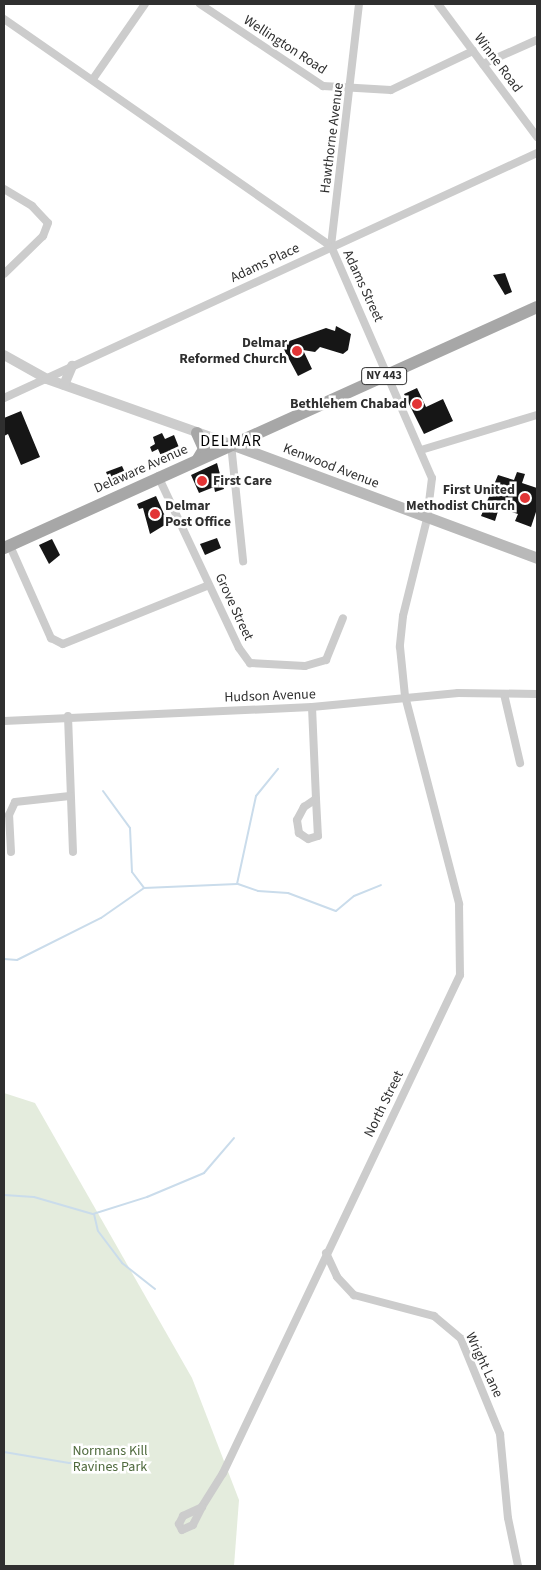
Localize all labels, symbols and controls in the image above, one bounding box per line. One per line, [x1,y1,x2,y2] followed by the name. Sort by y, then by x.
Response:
[240,12,330,78] street label: Wellington Road
[470,30,526,96] street label: Winne Road
[317,82,347,194] street label: Hawthorne Avenue
[228,240,302,286] street label: Adams Place
[339,247,387,325] street label: Adams Street
[179,335,287,368] place label: Delmar Reformed Church
[291,345,303,357] marker: Delmar Reformed Church
[360,366,408,386] road number: NY 443
[290,396,407,412] place label: Bethlehem Chabad
[411,398,423,410] marker: Bethlehem Chabad
[200,431,262,451] district label: DELMAR
[281,440,381,492] street label: Kenwood Avenue
[92,441,190,497] street label: Delaware Avenue
[213,473,272,489] place label: First Care
[195,474,209,488] marker: First Care
[406,482,515,514] place label: First United Methodist Church
[519,492,531,504] marker: First United Methodist Church
[165,498,231,530] place label: Delmar Post Office
[149,508,161,520] marker: Delmar Post Office
[211,571,257,643] street label: Grove Street
[224,686,316,706] street label: Hudson Avenue
[361,1068,407,1140] street label: North Street
[462,1330,506,1400] street label: Wright Lane
[72,1443,148,1475] park label: Normans Kill Ravines Park

